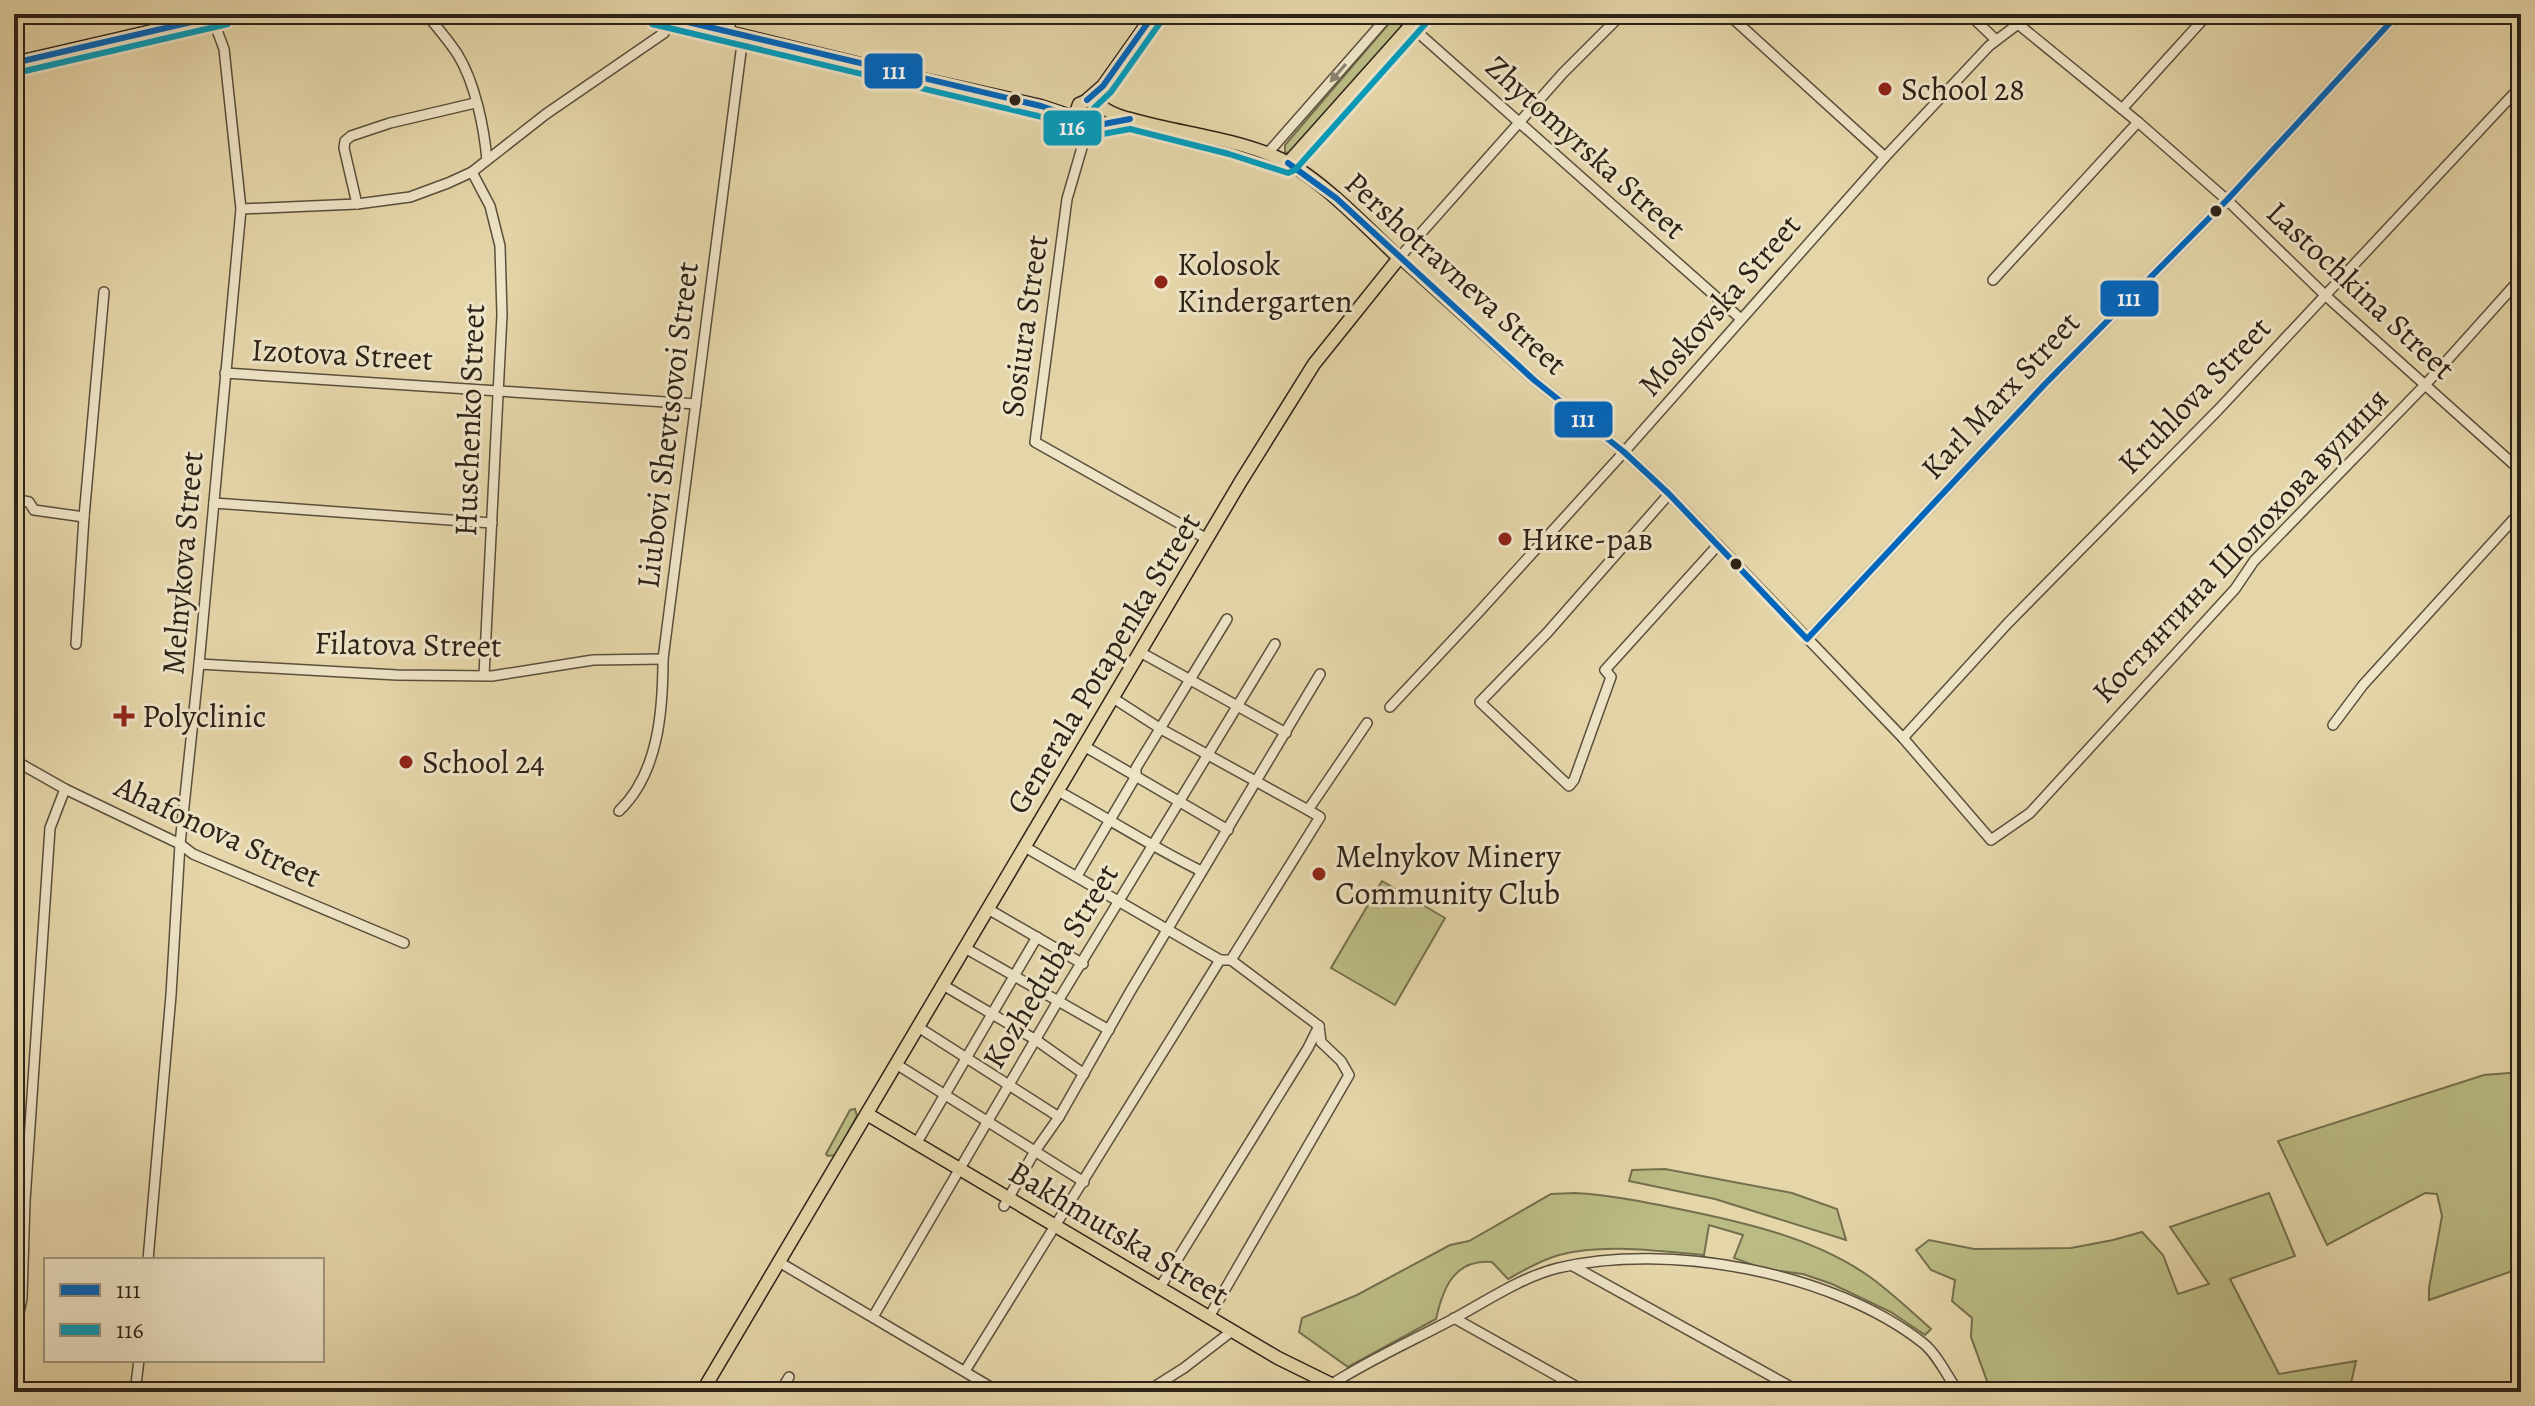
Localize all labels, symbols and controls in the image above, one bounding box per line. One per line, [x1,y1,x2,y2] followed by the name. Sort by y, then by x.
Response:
[1476,45,1696,249] street label: Zhytomyrska Street
[863,52,924,90] line badge: 111
[882,57,906,87] text: 111
[1330,62,1347,82] one-way arrow
[1901,67,2025,111] place label: School 28
[1876,80,1894,98] marker: School 28
[1007,92,1023,108] unlabelled marker
[1042,109,1103,147] line badge: 116
[1059,113,1085,143] text: 116
[1335,161,1577,385] street label: Pershotravneva Street
[2257,191,2465,389] street label: Lastochkina Street
[2208,203,2224,219] unlabelled marker
[1628,204,1810,406] street label: Moskovska Street
[989,232,1059,420] street label: Sosiura Street
[1177,242,1353,323] place label: Kolosok Kindergarten
[625,259,709,591] street label: Liubovi Shevtsovoi Street
[1152,273,1170,291] marker: Kolosok Kindergarten
[2099,279,2160,318] line badge: 111
[2117,284,2141,314] text: 111
[1911,301,2089,489] street label: Karl Marx Street
[443,303,495,537] street label: Huschenko Street
[2107,306,2281,484] street label: Kruhlova Street
[250,327,434,381] street label: Izotova Street
[2082,378,2398,712] street label: Костянтина Шолохова вулиця
[1553,400,1614,439] line badge: 111
[1571,405,1595,435] text: 111
[150,449,214,677] street label: Melnykova Street
[995,504,1211,822] street label: Generala Potapenka Street
[1521,517,1653,561] place label: Нике-рав
[1496,530,1514,548] marker: Нике-рав
[1728,556,1744,572] unlabelled marker
[314,620,502,668] street label: Filatova Street
[142,694,266,738] place label: Polyclinic
[113,705,135,727] marker: Polyclinic
[422,740,545,784] place label: School 24
[397,753,415,771] marker: School 24
[107,764,328,898] street label: Ahafonova Street
[1335,834,1561,915] place label: Melnykov Minery Community Club
[971,855,1129,1077] street label: Kozheduba Street
[1310,865,1328,883] marker: Melnykov Minery Community Club
[1001,1150,1237,1316] street label: Bakhmutska Street
[44,1258,324,1362] legend
[116,1274,141,1306] text: 111
[116,1314,144,1346] text: 116

